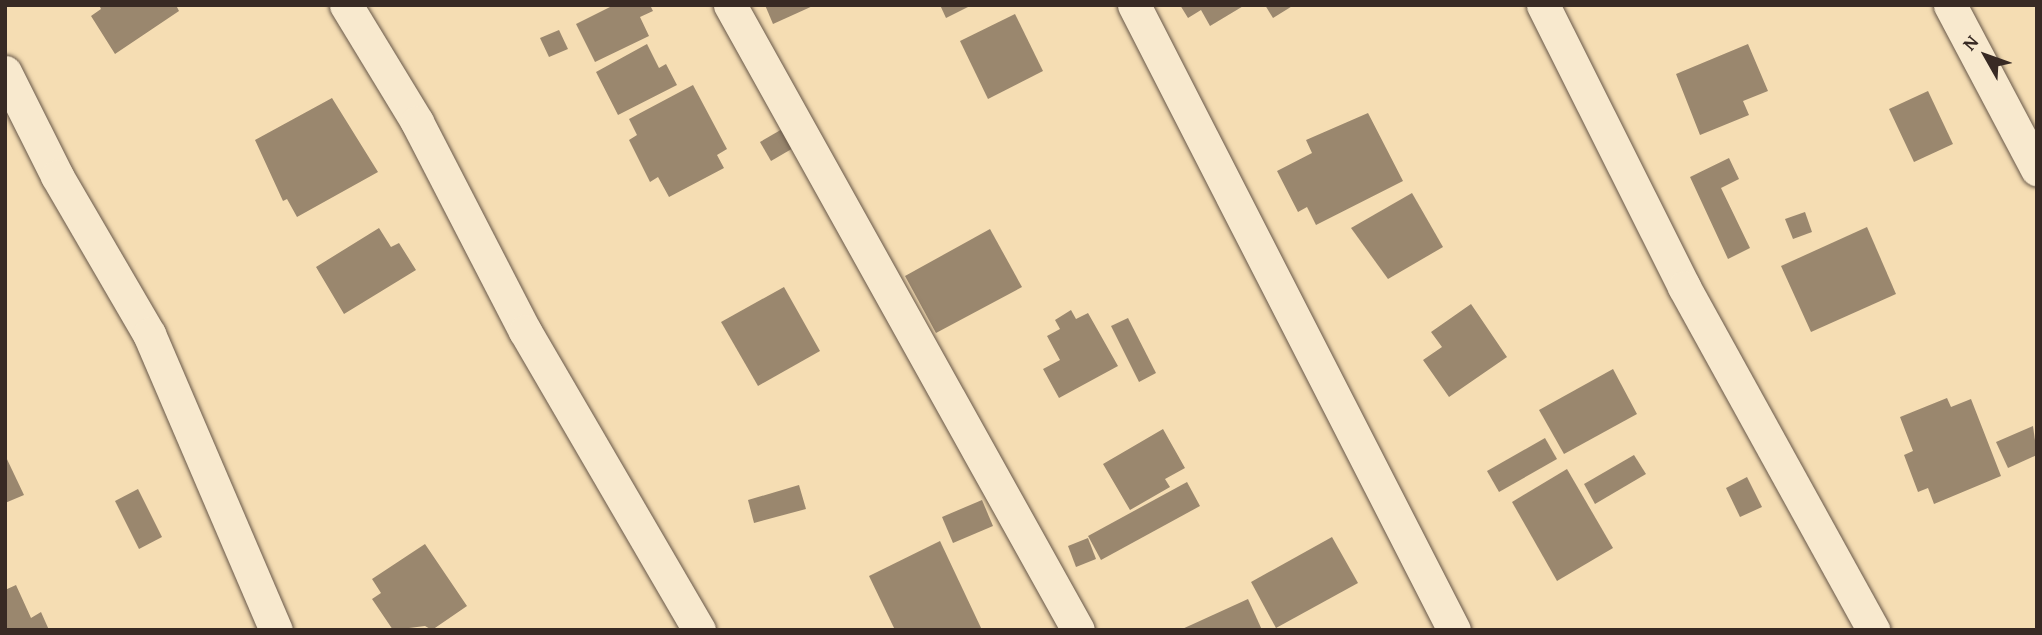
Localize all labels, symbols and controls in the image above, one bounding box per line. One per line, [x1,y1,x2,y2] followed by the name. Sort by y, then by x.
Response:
[1951,21,2021,91] north arrow
[1955,29,1985,56] text: N

